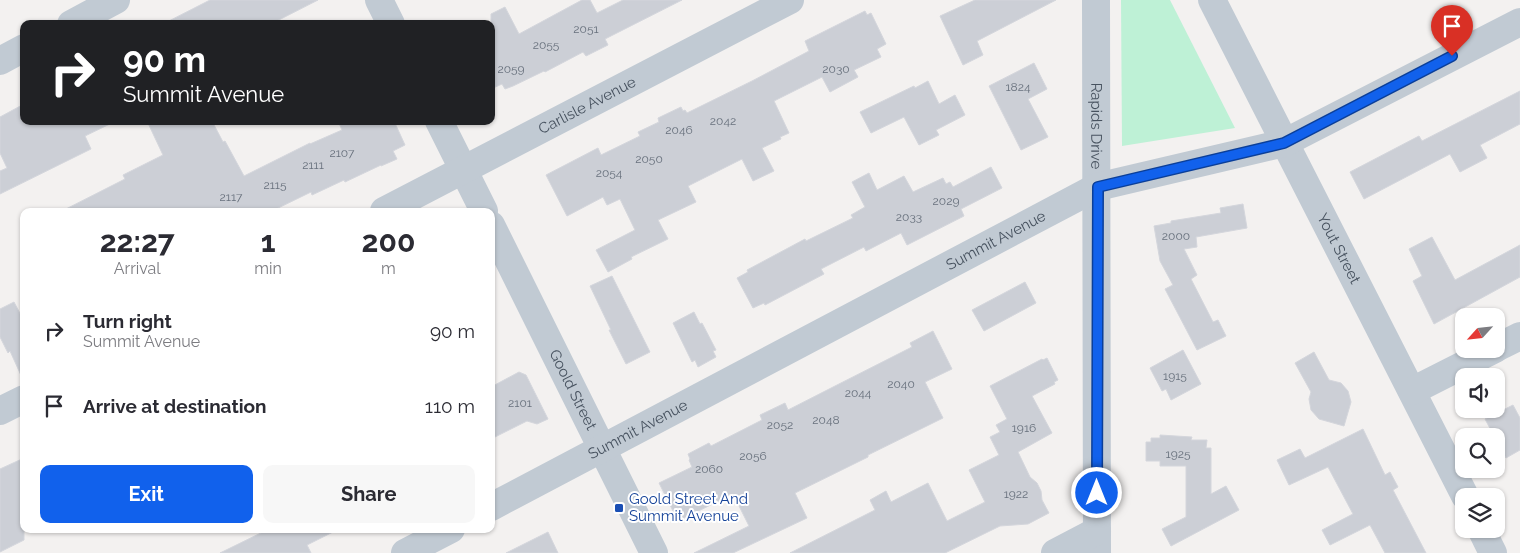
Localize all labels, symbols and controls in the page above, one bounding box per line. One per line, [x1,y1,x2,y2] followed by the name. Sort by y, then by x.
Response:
[1431,5,1473,56] pin
[1438,12,1466,40] icon: arrive
[573,22,599,36] house number: 2051
[533,38,560,52] house number: 2055
[123,39,206,80] text: 90 m
[40,40,105,105] icon: right
[497,62,525,76] house number: 2059
[822,62,850,76] house number: 2030
[535,73,639,138] street label: Carlisle Avenue
[1005,80,1031,94] house number: 1824
[123,81,284,107] text: Summit Avenue
[1087,83,1105,170] street label: Rapids Drive
[710,114,736,128] house number: 2042
[665,123,693,137] house number: 2046
[329,146,355,160] house number: 2107
[635,152,663,166] house number: 2050
[302,158,324,172] house number: 2111
[596,166,623,180] house number: 2054
[263,178,287,192] house number: 2115
[220,190,243,204] house number: 2117
[933,194,959,208] house number: 2029
[943,207,1049,274] street label: Summit Avenue
[896,210,922,224] house number: 2033
[1313,210,1364,287] street label: Yout Street
[100,224,175,259] text: 22:27
[261,224,276,259] text: 1
[362,224,415,259] text: 200
[1162,229,1190,243] house number: 2000
[114,259,161,278] text: Arrival
[254,259,282,278] text: min
[381,259,396,278] text: m
[1455,308,1505,358] north arrow
[1455,308,1505,538] map controls
[83,310,172,332] text: Turn right
[40,317,68,345] icon: right
[430,320,475,342] text: 90 m
[83,332,200,351] text: Summit Avenue
[545,347,600,433] street label: Goold Street
[1455,368,1505,418] button: sound
[1163,369,1187,383] house number: 1915
[887,377,915,391] house number: 2040
[845,386,872,400] house number: 2044
[40,392,68,420] icon: arrive
[83,395,267,417] text: Arrive at destination
[425,395,475,417] text: 110 m
[508,396,532,410] house number: 2101
[585,396,691,463] street label: Summit Avenue
[812,413,840,427] house number: 2048
[767,418,793,432] house number: 2052
[1012,421,1036,435] house number: 1916
[1455,428,1505,478] button: search
[1166,447,1191,461] house number: 1925
[739,449,767,463] house number: 2056
[695,462,723,476] house number: 2060
[40,465,253,523] button: Exit
[263,465,475,523] button: Share
[1070,466,1122,518] position arrow
[1004,487,1028,501] house number: 1922
[1455,488,1505,538] button: layers
[629,490,748,525] place label: Goold Street And Summit Avenue
[613,502,625,514] marker: Goold Street And Summit Avenue

